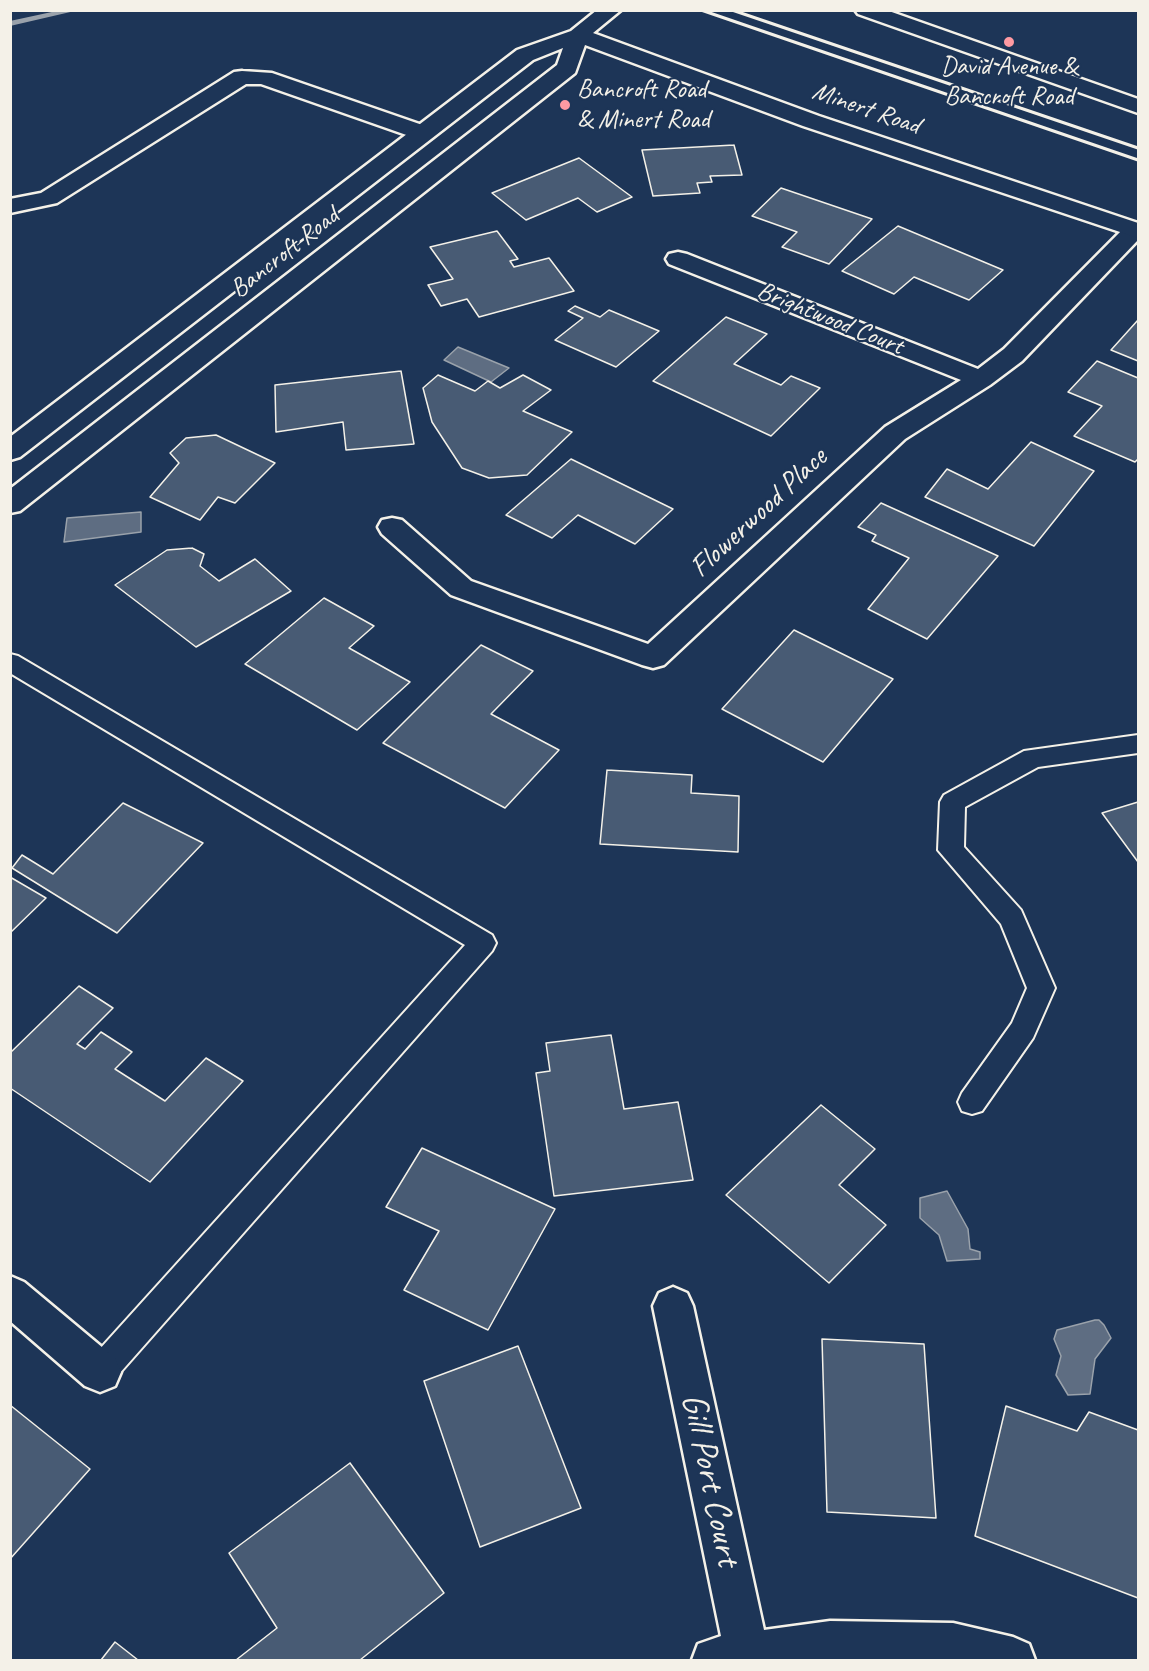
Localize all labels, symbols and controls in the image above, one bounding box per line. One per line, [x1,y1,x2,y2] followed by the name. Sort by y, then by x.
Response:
[1002,35,1016,49] marker: David Avenue & Bancroft Road
[941,51,1077,112] place label: David Avenue & Bancroft Road
[577,74,710,136] place label: Bancroft Road & Minert Road
[808,76,924,142] street label: Minert Road
[558,98,572,112] marker: Bancroft Road & Minert Road
[224,201,346,305] street label: Bancroft Road
[752,276,908,362] street label: Brightwood Court
[683,440,835,586] street label: Flowerwood Place
[671,1390,749,1570] street label: Gill Port Court

